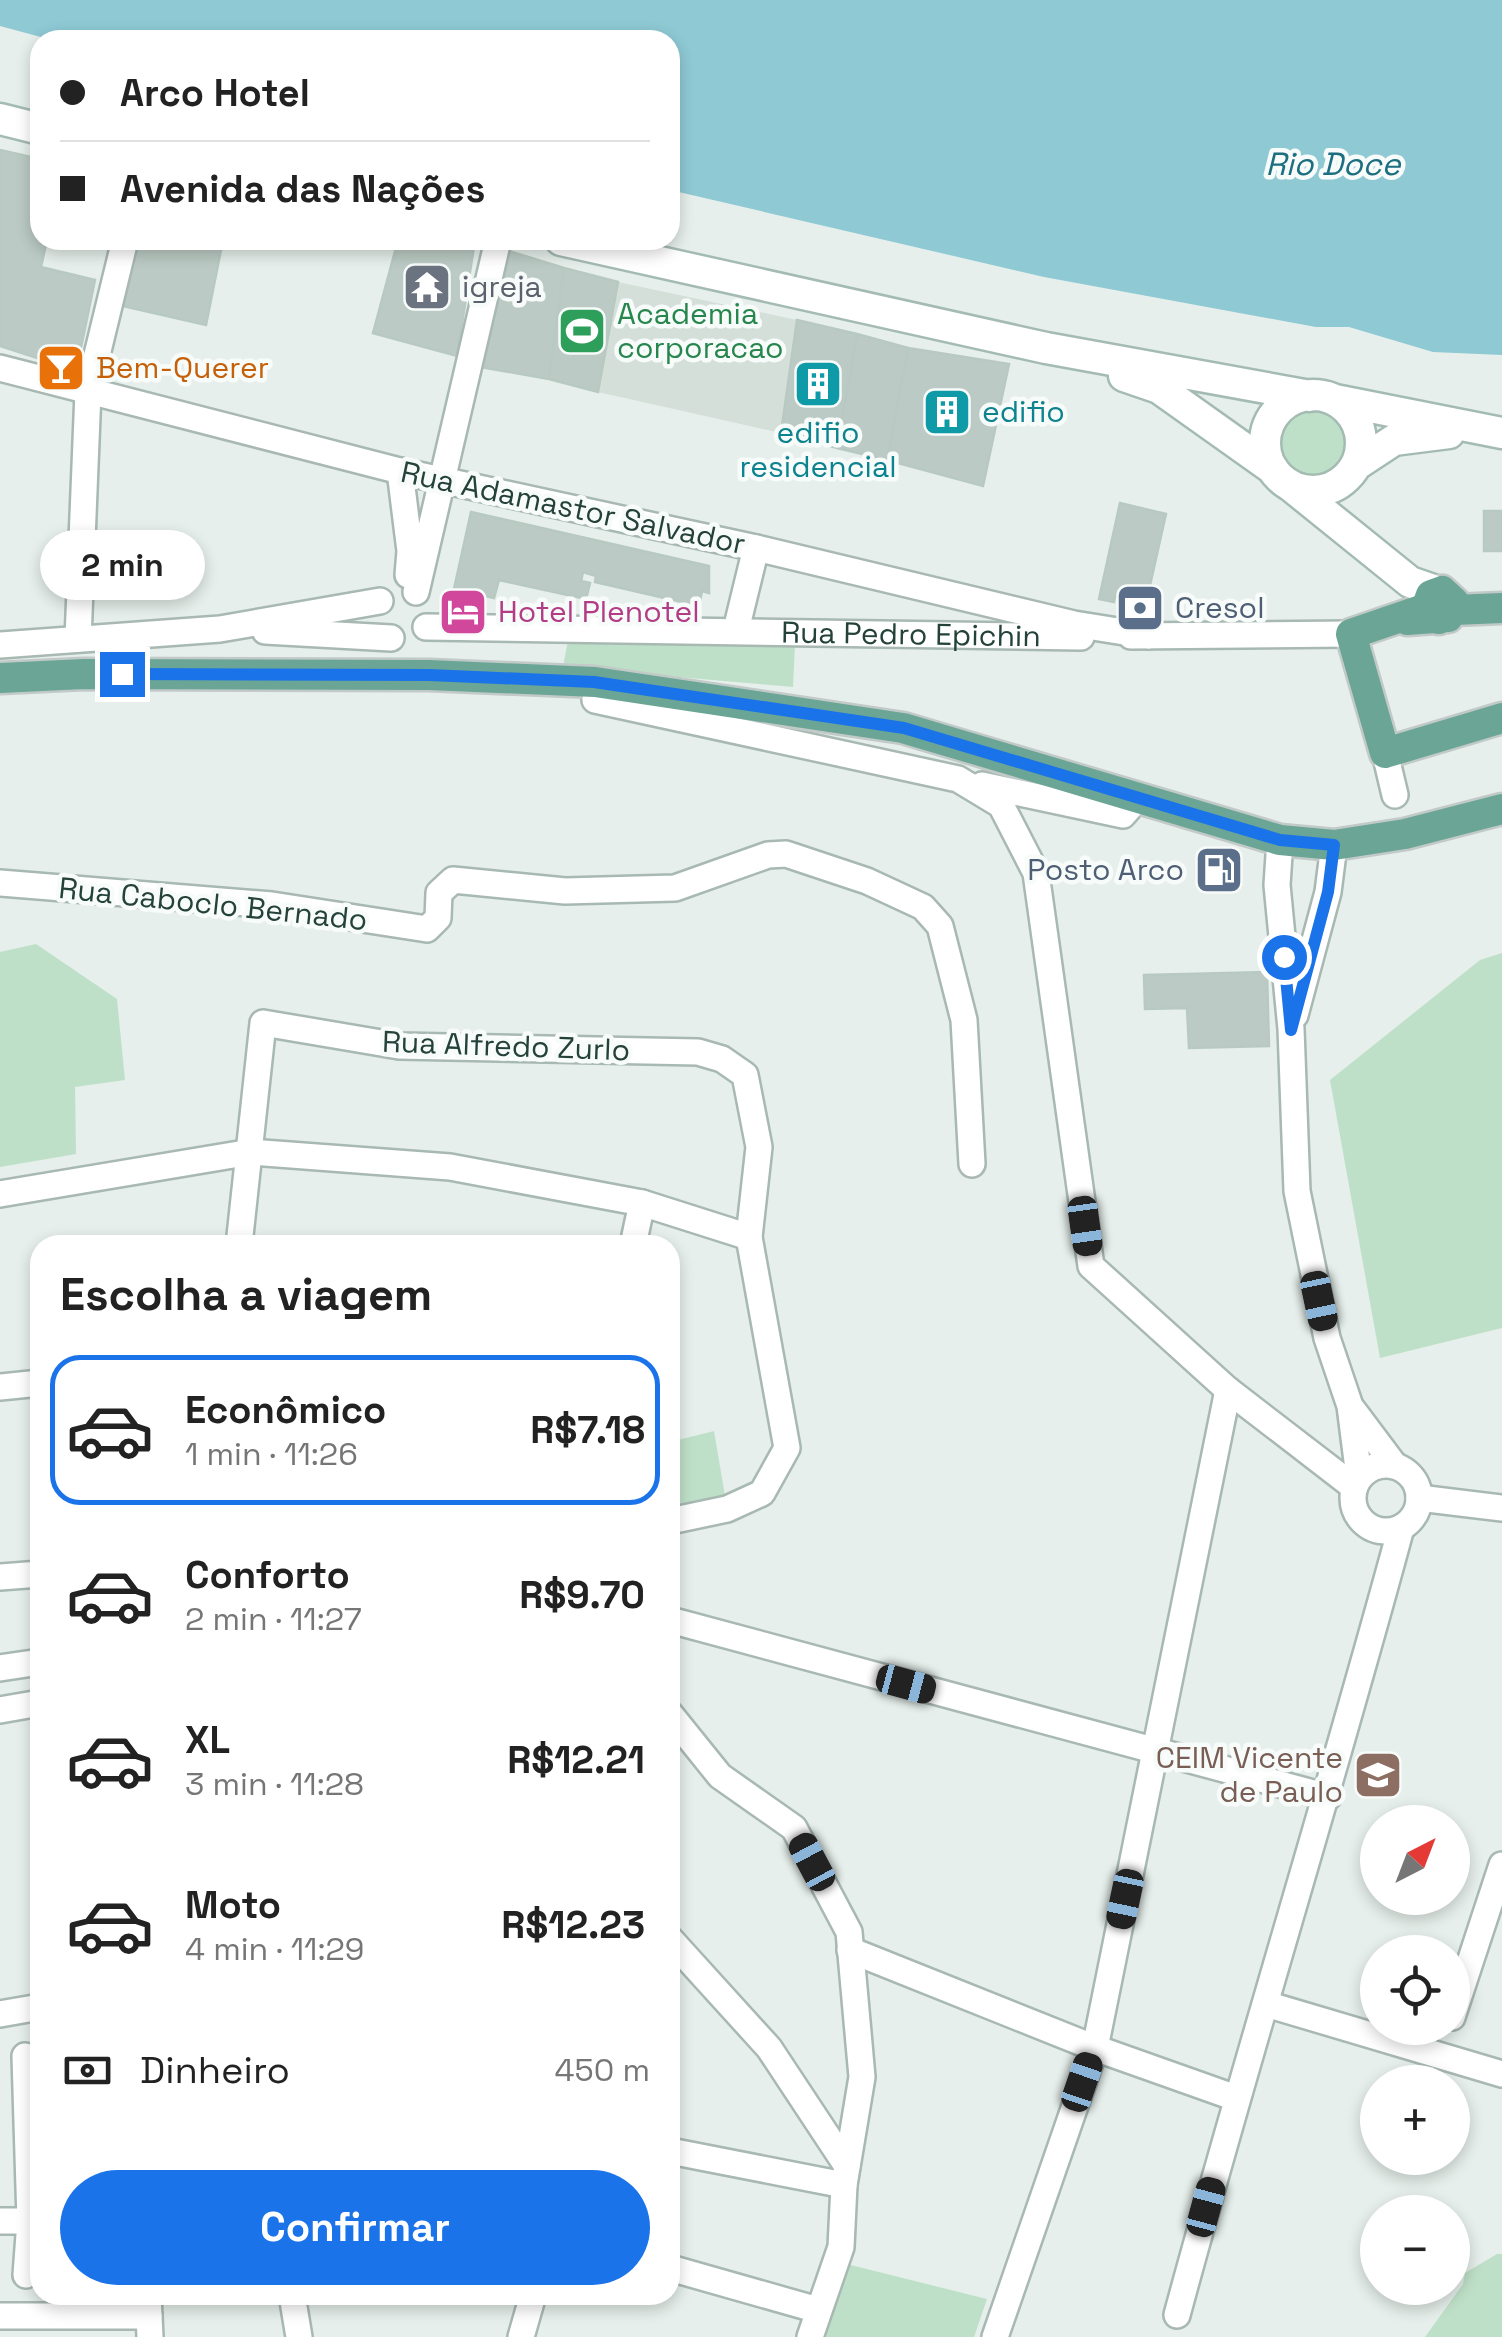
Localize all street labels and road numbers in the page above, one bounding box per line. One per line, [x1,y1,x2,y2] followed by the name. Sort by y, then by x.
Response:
[397,452,749,563] street label: Rua Adamastor Salvador
[781,612,1041,655] street label: Rua Pedro Epichin
[57,868,369,939] street label: Rua Caboclo Bernado
[381,1022,631,1069] street label: Rua Alfredo Zurlo

